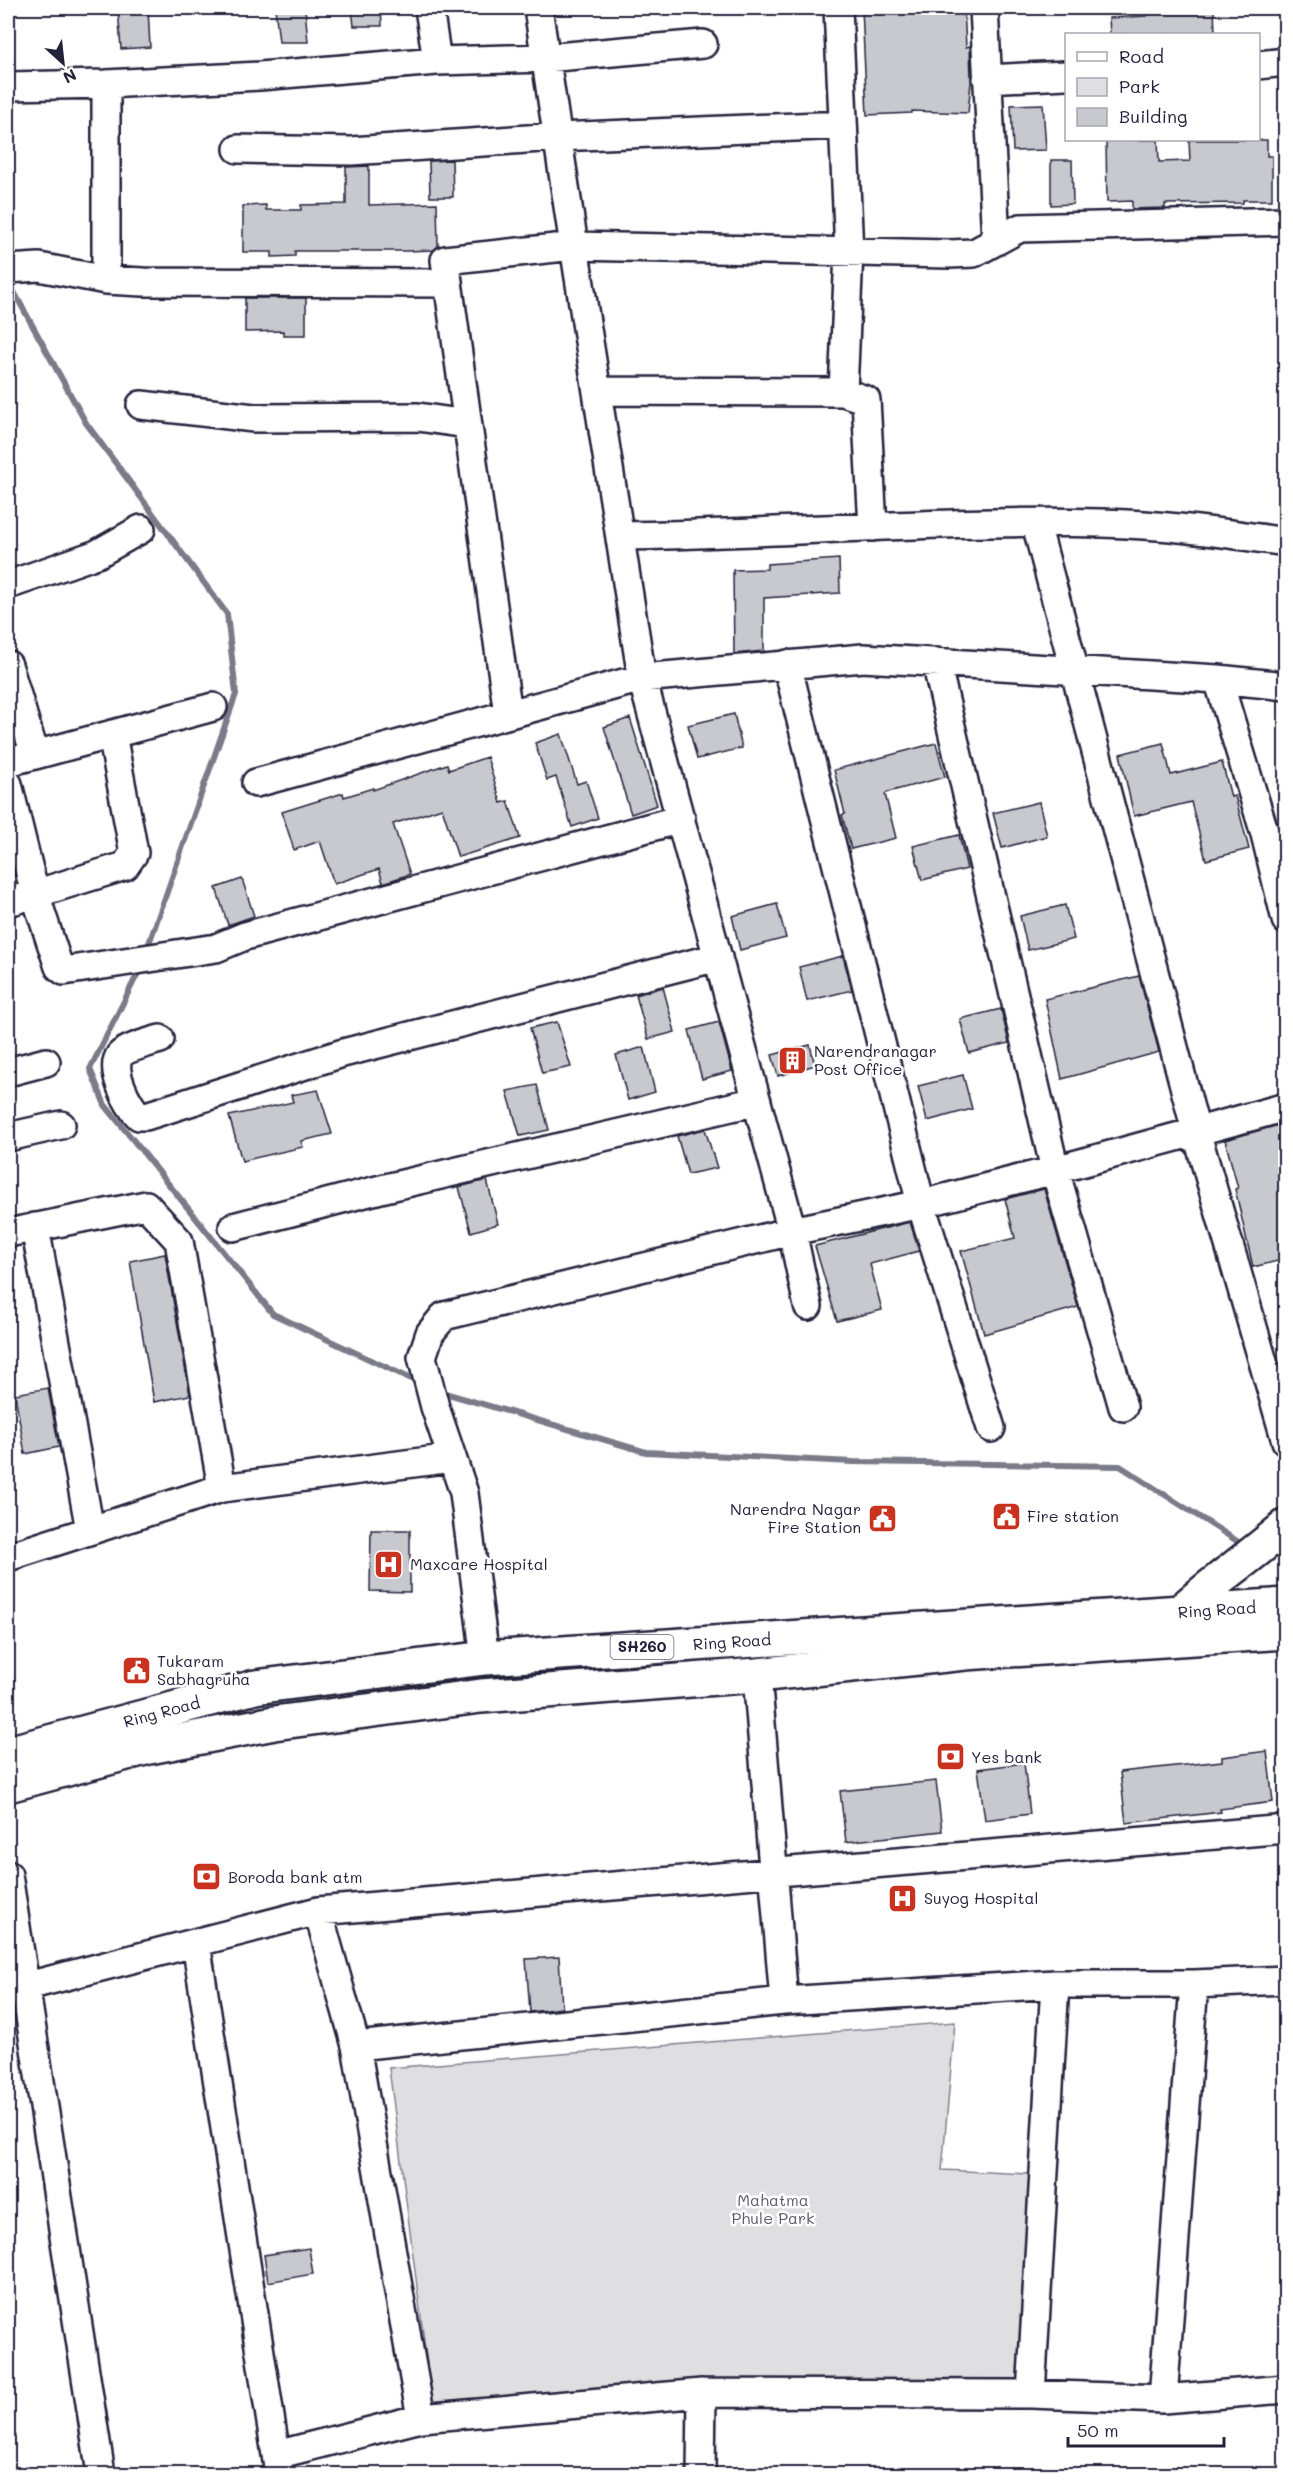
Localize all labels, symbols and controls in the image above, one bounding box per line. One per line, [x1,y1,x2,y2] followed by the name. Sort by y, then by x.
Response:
[33,33,93,93] north arrow
[1065,33,1260,141] legend
[1119,44,1164,68] text: Road
[60,65,80,89] text: N
[1119,74,1160,98] text: Park
[1119,104,1187,128] text: Building
[814,1040,937,1079] place label: Narendranagar Post Office
[777,1044,809,1076] building icon: Narendranagar Post Office
[730,1498,861,1537] place label: Narendra Nagar Fire Station
[990,1500,1022,1532] public building icon: Fire station
[866,1502,898,1534] public building icon: Narendra Nagar Fire Station
[1027,1505,1119,1526] place label: Fire station
[373,1548,405,1580] hospital icon: Maxcare Hospital
[410,1553,548,1574] place label: Maxcare Hospital
[1177,1596,1257,1622] street label: Ring Road
[692,1628,772,1654] street label: Ring Road
[610,1635,674,1659] road number: SH260
[157,1650,250,1689] place label: Tukaram Sabhagruha
[120,1654,152,1686] public building icon: Tukaram Sabhagruha
[121,1691,202,1732] street label: Ring Road
[934,1741,966,1773] bank icon: Yes bank
[971,1746,1042,1767] place label: Yes bank
[191,1861,223,1893] bank icon: Boroda bank atm
[228,1866,363,1887] place label: Boroda bank atm
[887,1882,919,1914] hospital icon: Suyog Hospital
[924,1887,1038,1908] place label: Suyog Hospital
[732,2189,814,2228] park label: Mahatma Phule Park
[1068,2410,1224,2448] scale bar
[1077,2418,1119,2442] text: 50 m

